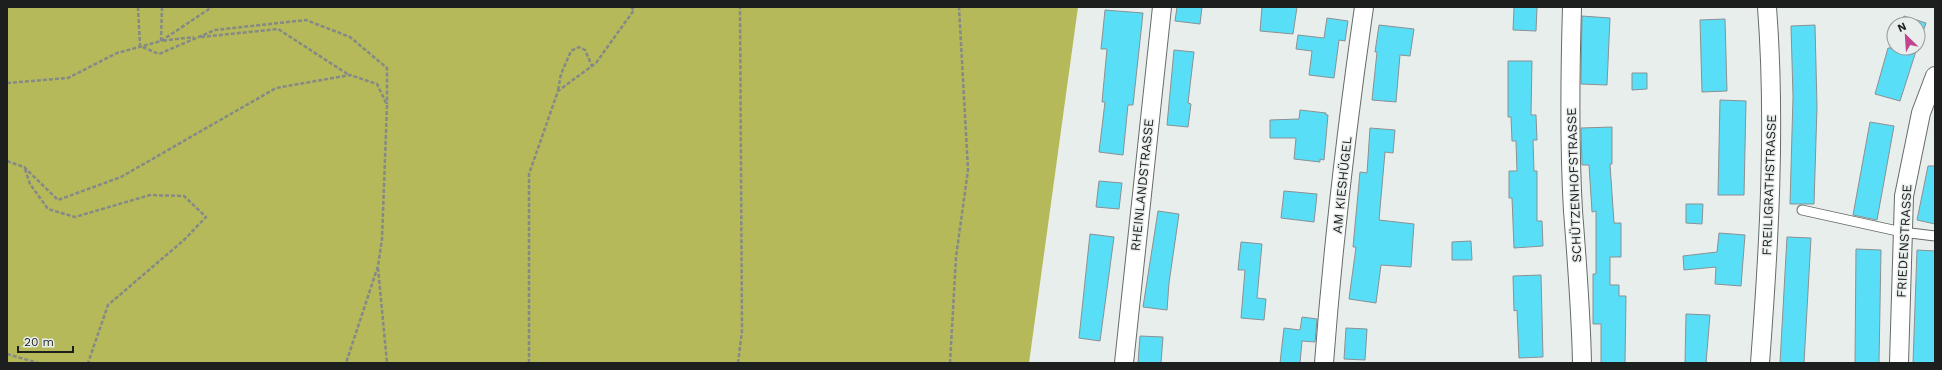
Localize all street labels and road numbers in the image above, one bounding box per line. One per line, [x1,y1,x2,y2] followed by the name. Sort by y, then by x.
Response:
[1564,107,1584,263] street label: SCHÜTZENHOFSTRASSE
[1759,114,1779,256] street label: FREILIGRATHSTRASSE
[1128,118,1156,252] street label: RHEINLANDSTRASSE
[1329,136,1355,234] street label: AM KIESHÜGEL
[1894,184,1914,298] street label: FRIEDENSTRASSE

